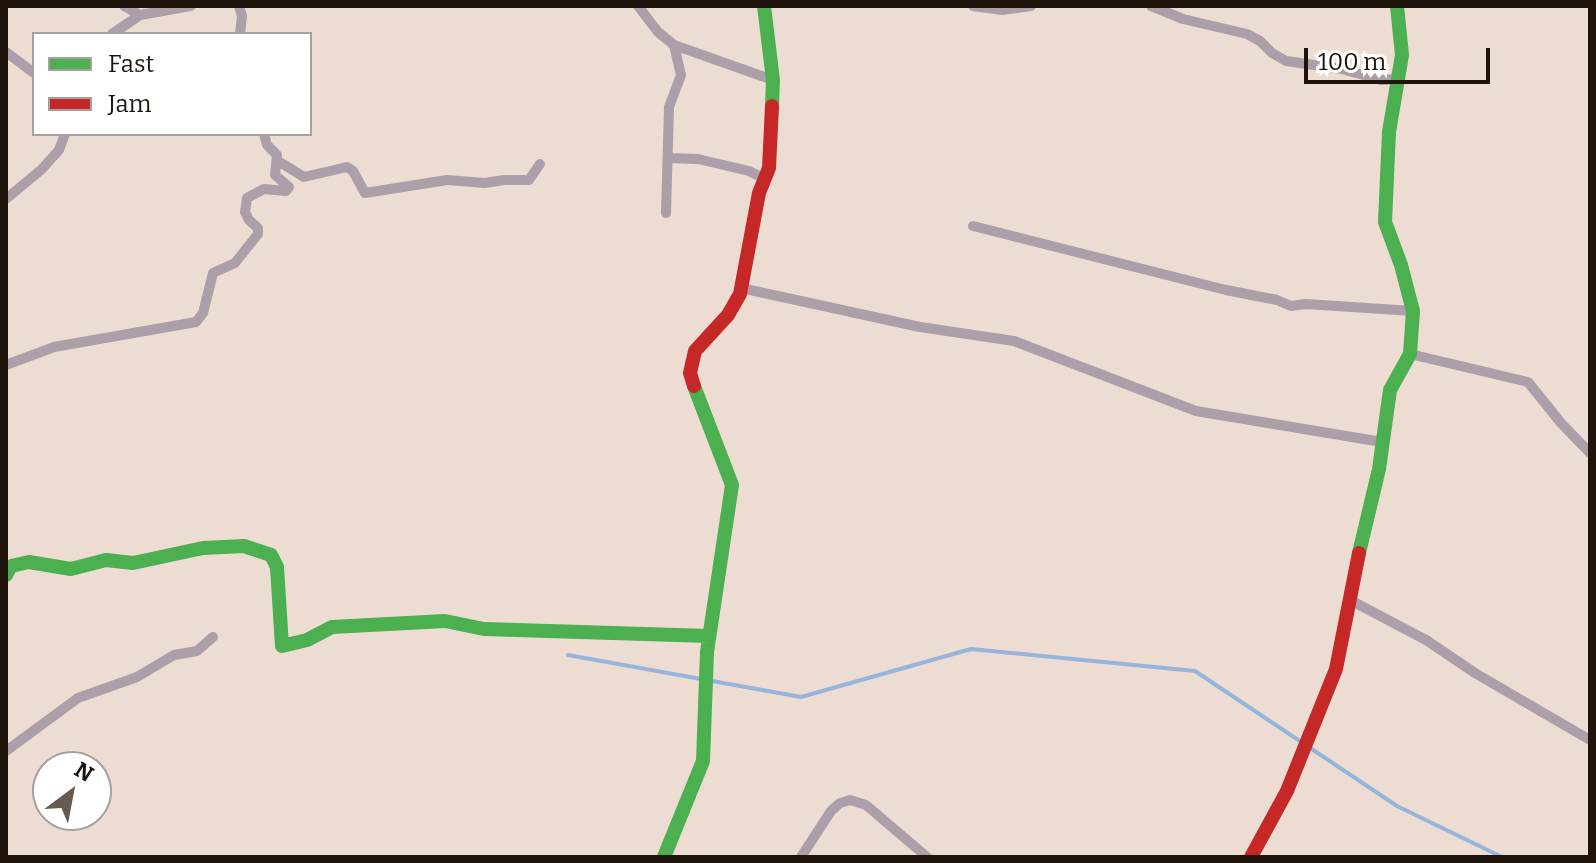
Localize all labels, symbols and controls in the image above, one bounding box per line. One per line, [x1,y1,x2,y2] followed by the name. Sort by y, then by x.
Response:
[32,32,312,136] legend
[1308,32,1494,82] scale bar
[1318,48,1386,76] text: 100 m
[108,50,154,78] text: Fast
[108,90,151,118] text: Jam
[32,751,112,831] north arrow
[70,756,98,788] text: N

